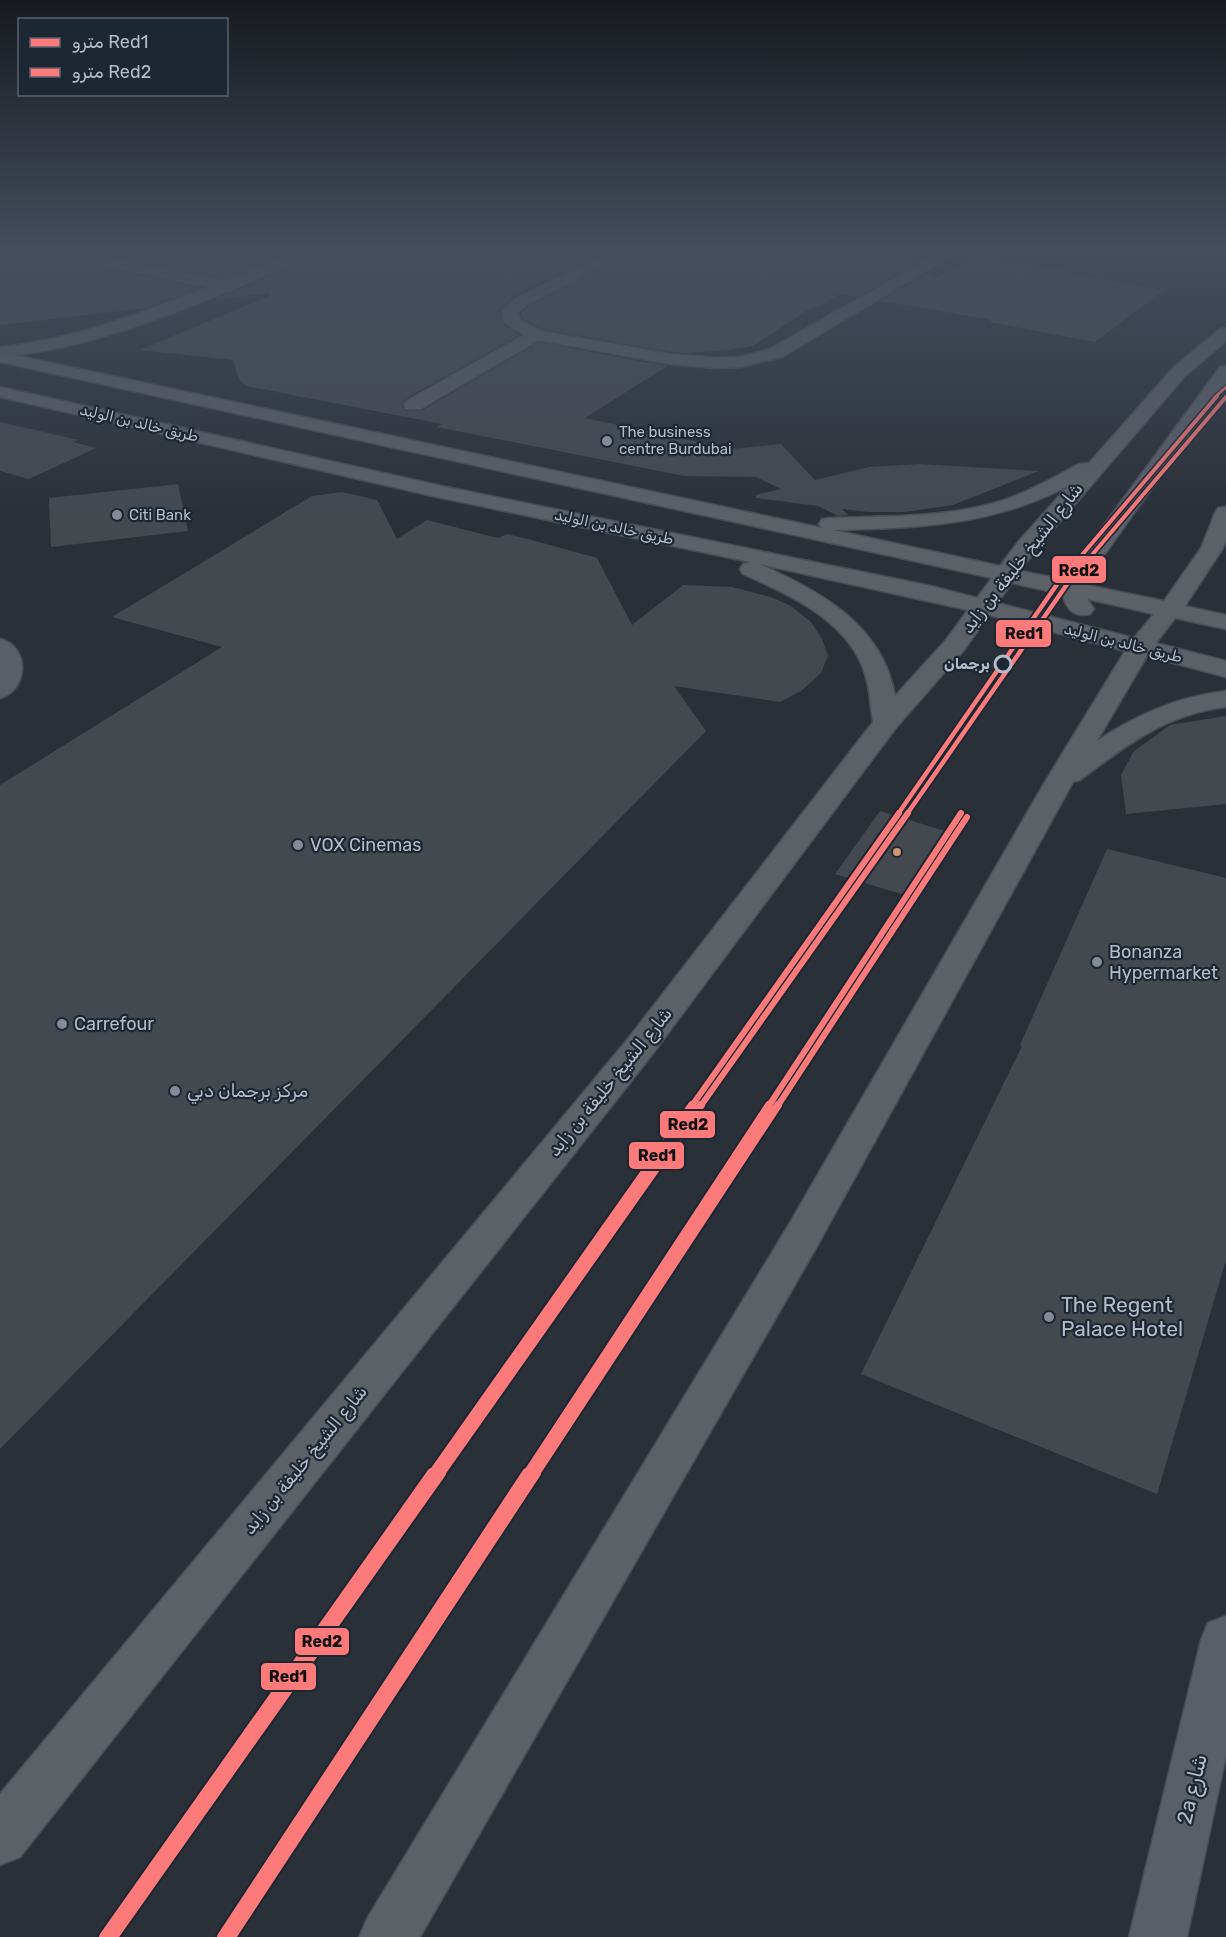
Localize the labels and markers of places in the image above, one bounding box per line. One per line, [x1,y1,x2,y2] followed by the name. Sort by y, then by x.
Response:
[619,423,732,458] place label: The business centre Burdubai
[600,434,614,448] marker: The business centre Burdubai
[129,506,191,524] place label: Citi Bank
[110,508,124,522] marker: Citi Bank
[944,655,990,673] place label: برجمان
[994,655,1012,673] marker: برجمان
[310,834,421,856] place label: VOX Cinemas
[291,838,305,852] marker: VOX Cinemas
[891,846,903,858] unlabelled marker
[1109,941,1218,984] place label: Bonanza Hypermarket
[1090,955,1104,969] marker: Bonanza Hypermarket
[74,1013,154,1035] place label: Carrefour
[55,1017,69,1031] marker: Carrefour
[187,1080,308,1104] place label: مركز برجمان دبي
[168,1084,182,1098] marker: مركز برجمان دبي
[1061,1292,1183,1341] place label: The Regent Palace Hotel
[1042,1310,1056,1324] marker: The Regent Palace Hotel

